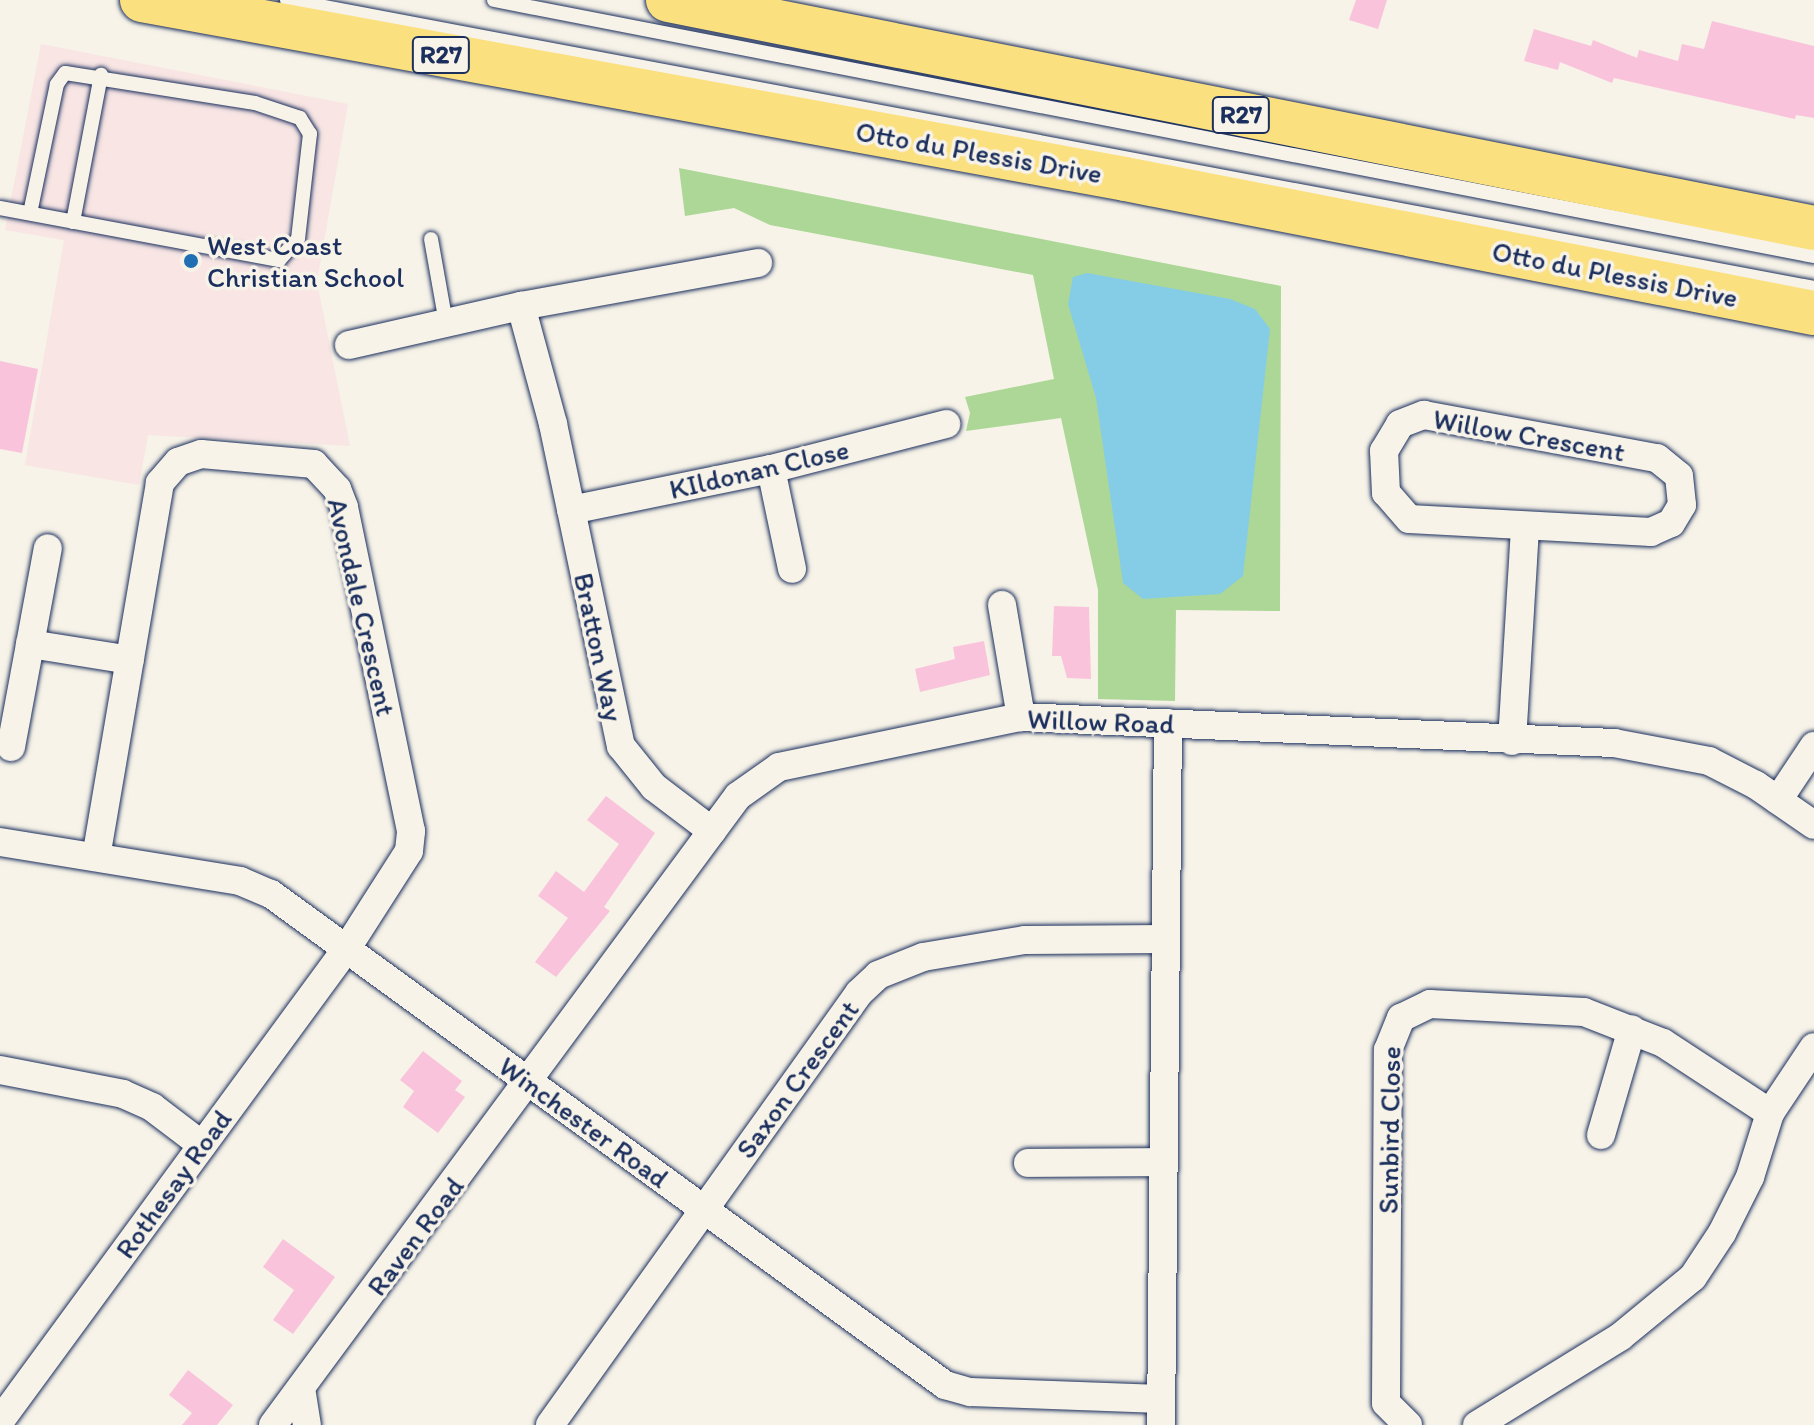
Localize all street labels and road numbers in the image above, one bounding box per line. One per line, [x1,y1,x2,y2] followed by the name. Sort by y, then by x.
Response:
[411,33,471,77] road number: R27
[1211,93,1271,137] road number: R27
[853,114,1105,190] street label: Otto du Plessis Drive
[1489,234,1741,314] street label: Otto du Plessis Drive
[1431,402,1627,468] street label: Willow Crescent
[666,432,852,506] street label: KIldonan Close
[320,494,404,720] street label: Avondale Crescent
[567,570,631,724] street label: Bratton Way
[1027,702,1175,740] street label: Willow Road
[728,993,866,1165] street label: Saxon Crescent
[1371,1046,1407,1214] street label: Sunbird Close
[492,1049,676,1195] street label: Winchester Road
[108,1103,238,1265] street label: Rothesay Road
[360,1170,470,1302] street label: Raven Road

